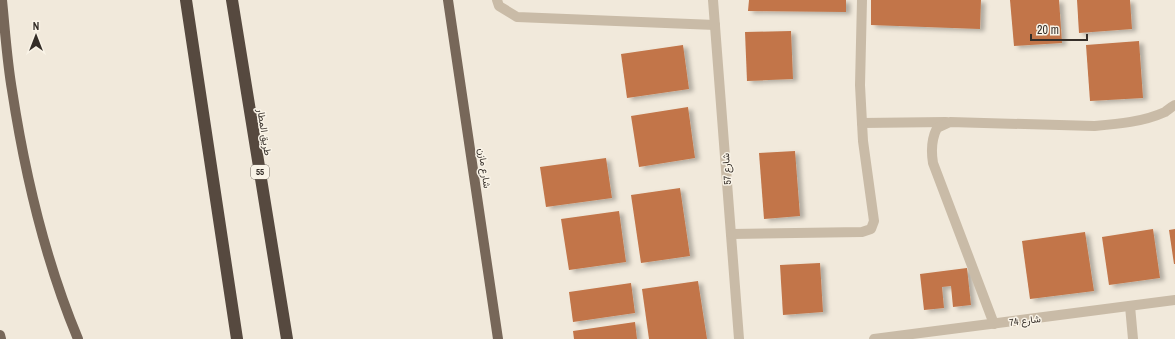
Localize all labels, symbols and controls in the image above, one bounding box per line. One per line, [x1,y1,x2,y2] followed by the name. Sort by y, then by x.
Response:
[16,16,56,56] north arrow
[1031,16,1087,42] scale bar
[33,19,39,33] text: N
[1037,22,1059,38] text: 20 m
[254,107,275,157] street label: طريق المطار
[475,147,494,189] street label: شارع مازن
[719,153,734,185] street label: شارع 57
[251,165,269,179] road number: 55
[1009,312,1042,329] street label: شارع 74

